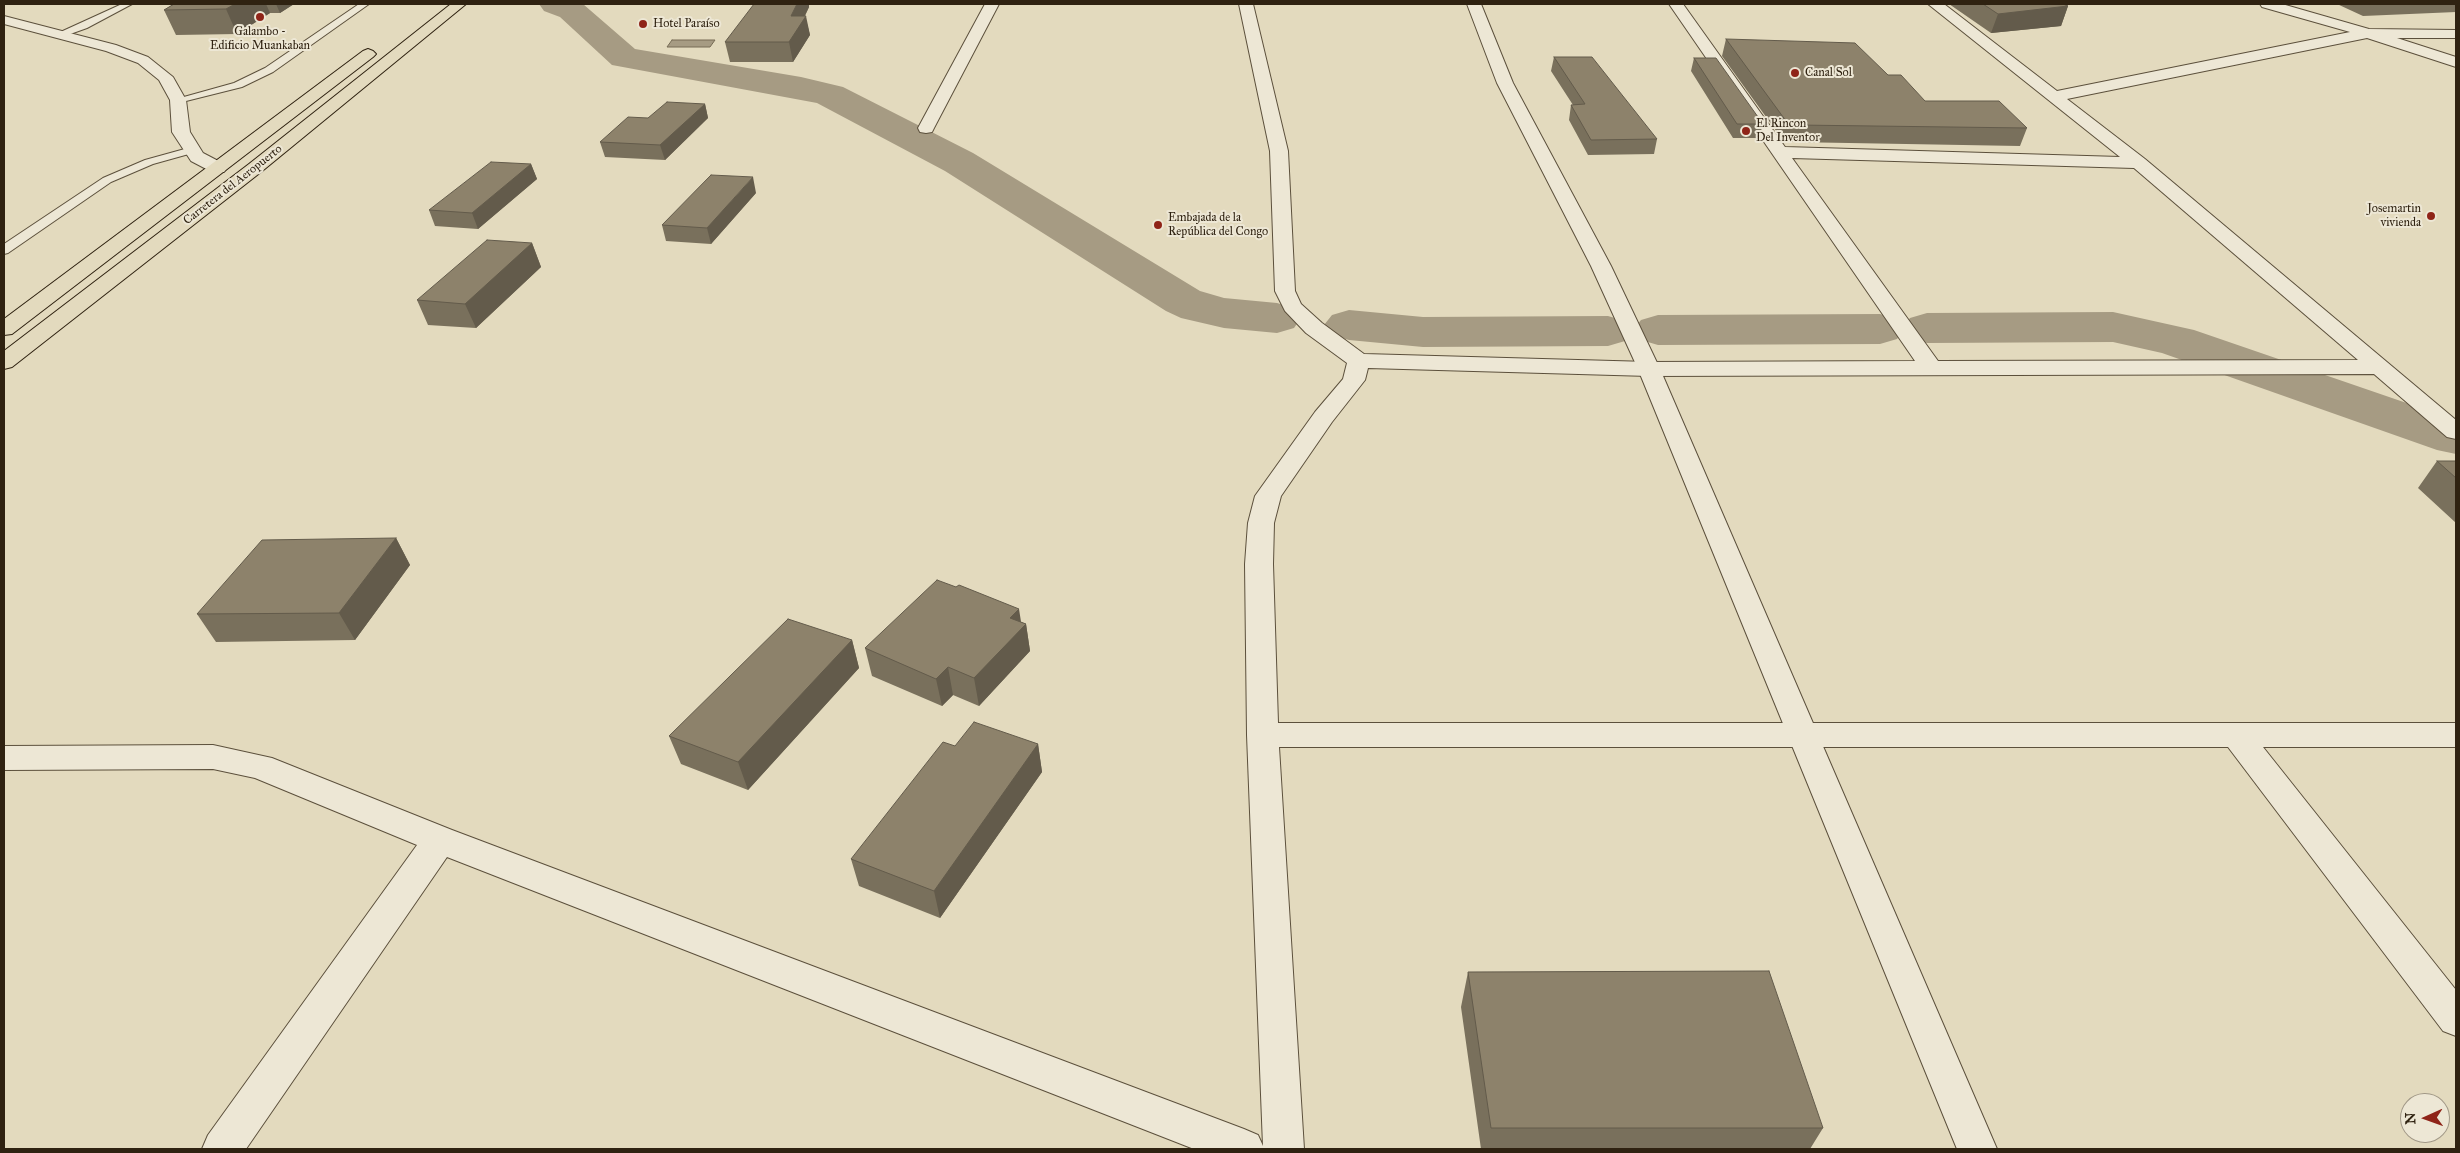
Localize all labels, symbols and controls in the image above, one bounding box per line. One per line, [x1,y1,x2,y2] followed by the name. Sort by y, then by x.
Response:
[254,11,266,23] marker: Galambo - Edificio Muankaban
[653,17,720,31] place label: Hotel Paraíso
[637,18,649,30] marker: Hotel Paraíso
[210,25,310,53] place label: Galambo - Edificio Muankaban
[1805,66,1852,80] place label: Canal Sol
[1789,67,1801,79] marker: Canal Sol
[1756,117,1820,145] place label: El Rincon Del Inventor
[1740,125,1752,137] marker: El Rincon Del Inventor
[181,142,285,228] street label: Carretera del Aeropuerto
[2367,202,2421,230] place label: Josemartin vivienda
[2425,210,2437,222] marker: Josemartin vivienda
[1168,211,1268,239] place label: Embajada de la República del Congo
[1152,219,1164,231] marker: Embajada de la República del Congo
[2400,1093,2450,1143] north arrow
[2402,1112,2419,1125] text: N

